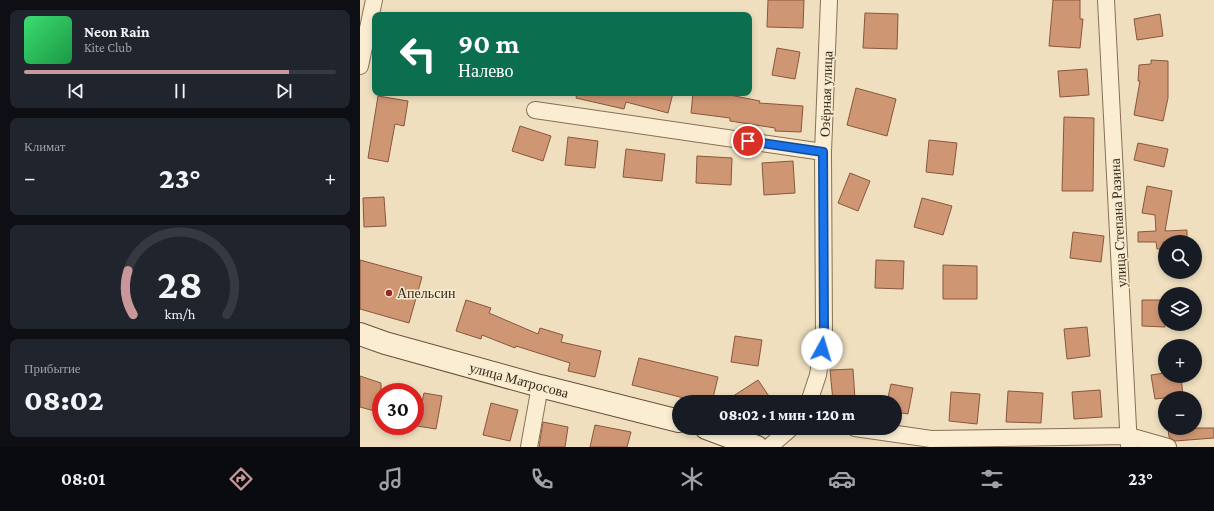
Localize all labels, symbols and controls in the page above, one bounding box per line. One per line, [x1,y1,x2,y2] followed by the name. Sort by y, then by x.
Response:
[84,24,150,40] text: Neon Rain
[392,28,444,80] icon: left
[458,28,519,59] text: 90 m
[84,40,132,55] text: Kite Club
[817,50,836,137] street label: Озёрная улица
[458,61,514,81] text: Налево
[65,80,87,102] icon: previous
[169,80,191,102] icon: pause
[273,80,295,102] icon: next
[731,124,765,158] pin
[737,130,759,152] icon: arrive
[24,139,65,154] text: Климат
[1107,157,1129,288] street label: улица Степана Разина
[159,161,201,194] text: 23°
[24,165,36,190] text: −
[324,165,336,190] text: +
[1158,235,1202,435] map controls
[1158,235,1202,279] button: search
[157,261,203,307] text: 28
[397,285,456,301] place label: Апельсин
[1158,287,1202,331] button: layers
[384,288,394,298] marker: Апельсин
[165,306,196,322] text: km/h
[801,328,843,370] position arrow
[1158,339,1202,383] button: +
[468,359,571,401] street label: улица Матросова
[24,361,81,376] text: Прибытие
[24,383,104,416] text: 08:02
[372,383,424,435] speed limit sign: 30
[1158,391,1202,435] button: −
[719,407,855,423] text: 08:02 · 1 мин · 120 m
[227,465,255,493] icon: directions
[377,465,405,493] icon: music
[528,465,556,493] icon: phone
[678,465,706,493] icon: climate
[828,465,856,493] icon: car
[978,465,1006,493] icon: filters
[61,469,105,489] text: 08:01
[1128,469,1153,489] text: 23°

